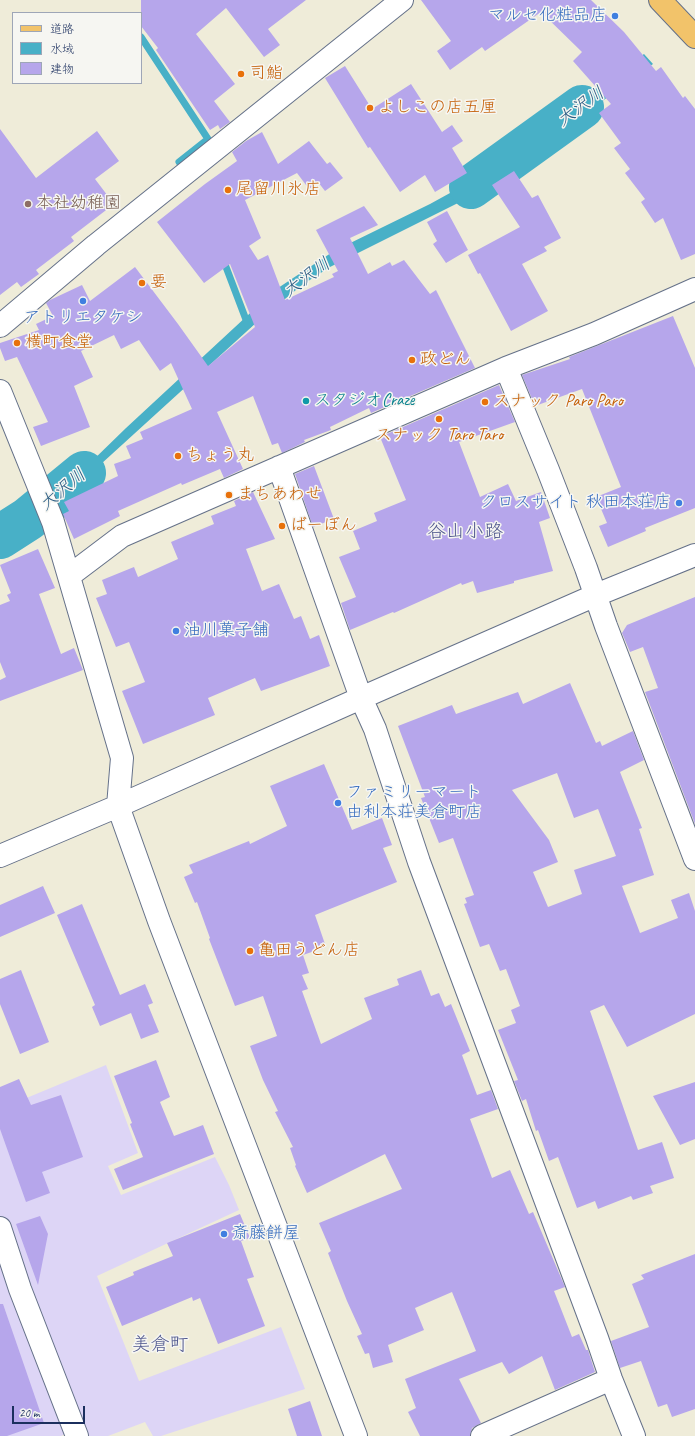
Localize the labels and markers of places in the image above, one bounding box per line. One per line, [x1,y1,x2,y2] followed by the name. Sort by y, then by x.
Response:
[488,6,607,26] place label: マルセ化粧品店
[610,11,620,21] marker: マルセ化粧品店
[249,64,283,84] place label: 司鮨
[236,69,246,79] marker: 司鮨
[378,98,497,118] place label: よしこの店五厘
[365,103,375,113] marker: よしこの店五厘
[236,180,321,200] place label: 尾留川氷店
[223,185,233,195] marker: 尾留川氷店
[36,194,121,214] place label: 本社幼稚園
[23,199,33,209] marker: 本社幼稚園
[150,273,167,293] place label: 要
[137,278,147,288] marker: 要
[78,296,88,306] marker: アトリエタケシ
[24,308,142,328] place label: アトリエタケシ
[25,333,93,353] place label: 横町食堂
[12,338,22,348] marker: 横町食堂
[420,350,471,370] place label: 政どん
[407,355,417,365] marker: 政どん
[314,391,414,411] place label: スタジオCraze
[493,392,623,412] place label: スナック Paro Paro
[301,396,311,406] marker: スタジオCraze
[480,397,490,407] marker: スナック Paro Paro
[434,414,444,424] marker: スナック Taro Taro
[375,426,503,446] place label: スナック Taro Taro
[186,446,254,466] place label: ちょう丸
[173,451,183,461] marker: ちょう丸
[237,485,322,505] place label: まちあわせ
[224,490,234,500] marker: まちあわせ
[480,493,671,513] place label: クロスサイト 秋田本荘店
[674,498,684,508] marker: クロスサイト 秋田本荘店
[290,516,357,536] place label: ばーぼん
[277,521,287,531] marker: ばーぼん
[184,621,269,641] place label: 油川菓子舗
[171,626,181,636] marker: 油川菓子舗
[346,783,482,823] place label: ファミリーマート 由利本荘美倉町店
[333,798,343,808] marker: ファミリーマート 由利本荘美倉町店
[258,941,360,961] place label: 亀田うどん店
[245,946,255,956] marker: 亀田うどん店
[232,1224,300,1244] place label: 斎藤餅屋
[219,1229,229,1239] marker: 斎藤餅屋

